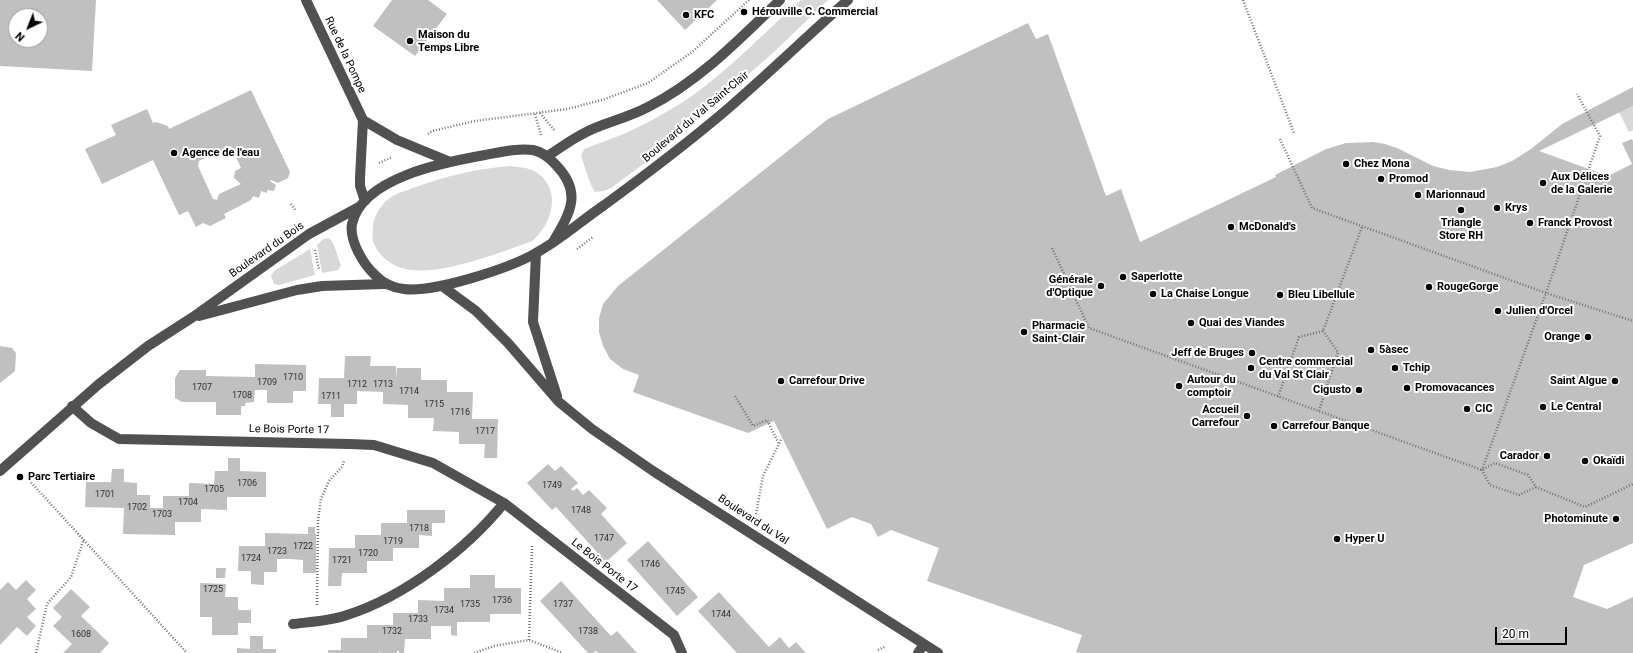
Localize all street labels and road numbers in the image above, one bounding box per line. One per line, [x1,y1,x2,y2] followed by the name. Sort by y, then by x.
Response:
[322,15,368,95] street label: Rue de la Pompe
[640,69,752,165] street label: Boulevard du Val Saint-Clair
[227,219,307,281] street label: Boulevard du Bois
[249,423,329,437] street label: Le Bois Porte 17
[715,492,791,548] street label: Boulevard du Val
[568,536,640,596] street label: Le Bois Porte 17

